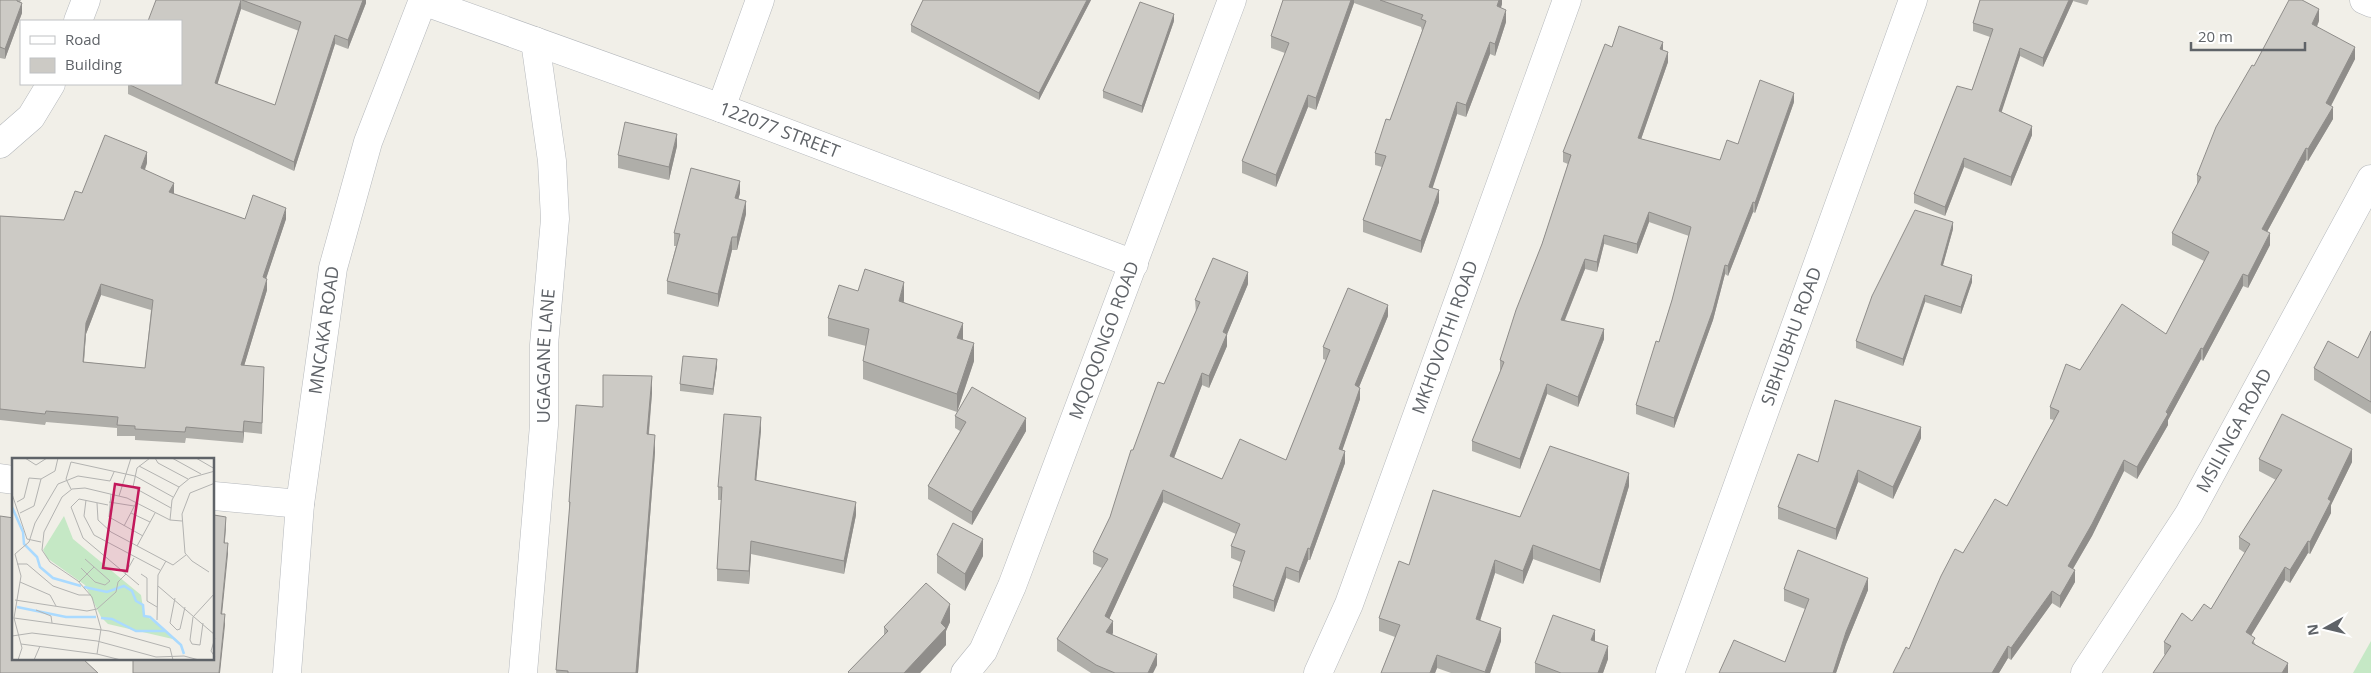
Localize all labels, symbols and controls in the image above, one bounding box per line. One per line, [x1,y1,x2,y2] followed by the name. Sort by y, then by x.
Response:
[20,20,182,85] legend
[2191,20,2305,52] scale bar
[2198,26,2233,46] text: 20 m
[65,29,101,49] text: Road
[65,54,122,74] text: Building
[716,95,844,163] street label: 122077 STREET
[1406,257,1483,417] street label: MKHOVOTHI ROAD
[1063,258,1144,422] street label: MQOQONGO ROAD
[302,264,344,396] street label: MNCAKA ROAD
[1755,264,1827,408] street label: SIBHUBHU ROAD
[531,288,560,423] street label: UGAGANE LANE
[2190,364,2277,496] street label: MSILINGA ROAD
[12,458,215,660] inset map
[2301,603,2351,653] north arrow
[2302,623,2323,637] text: N

